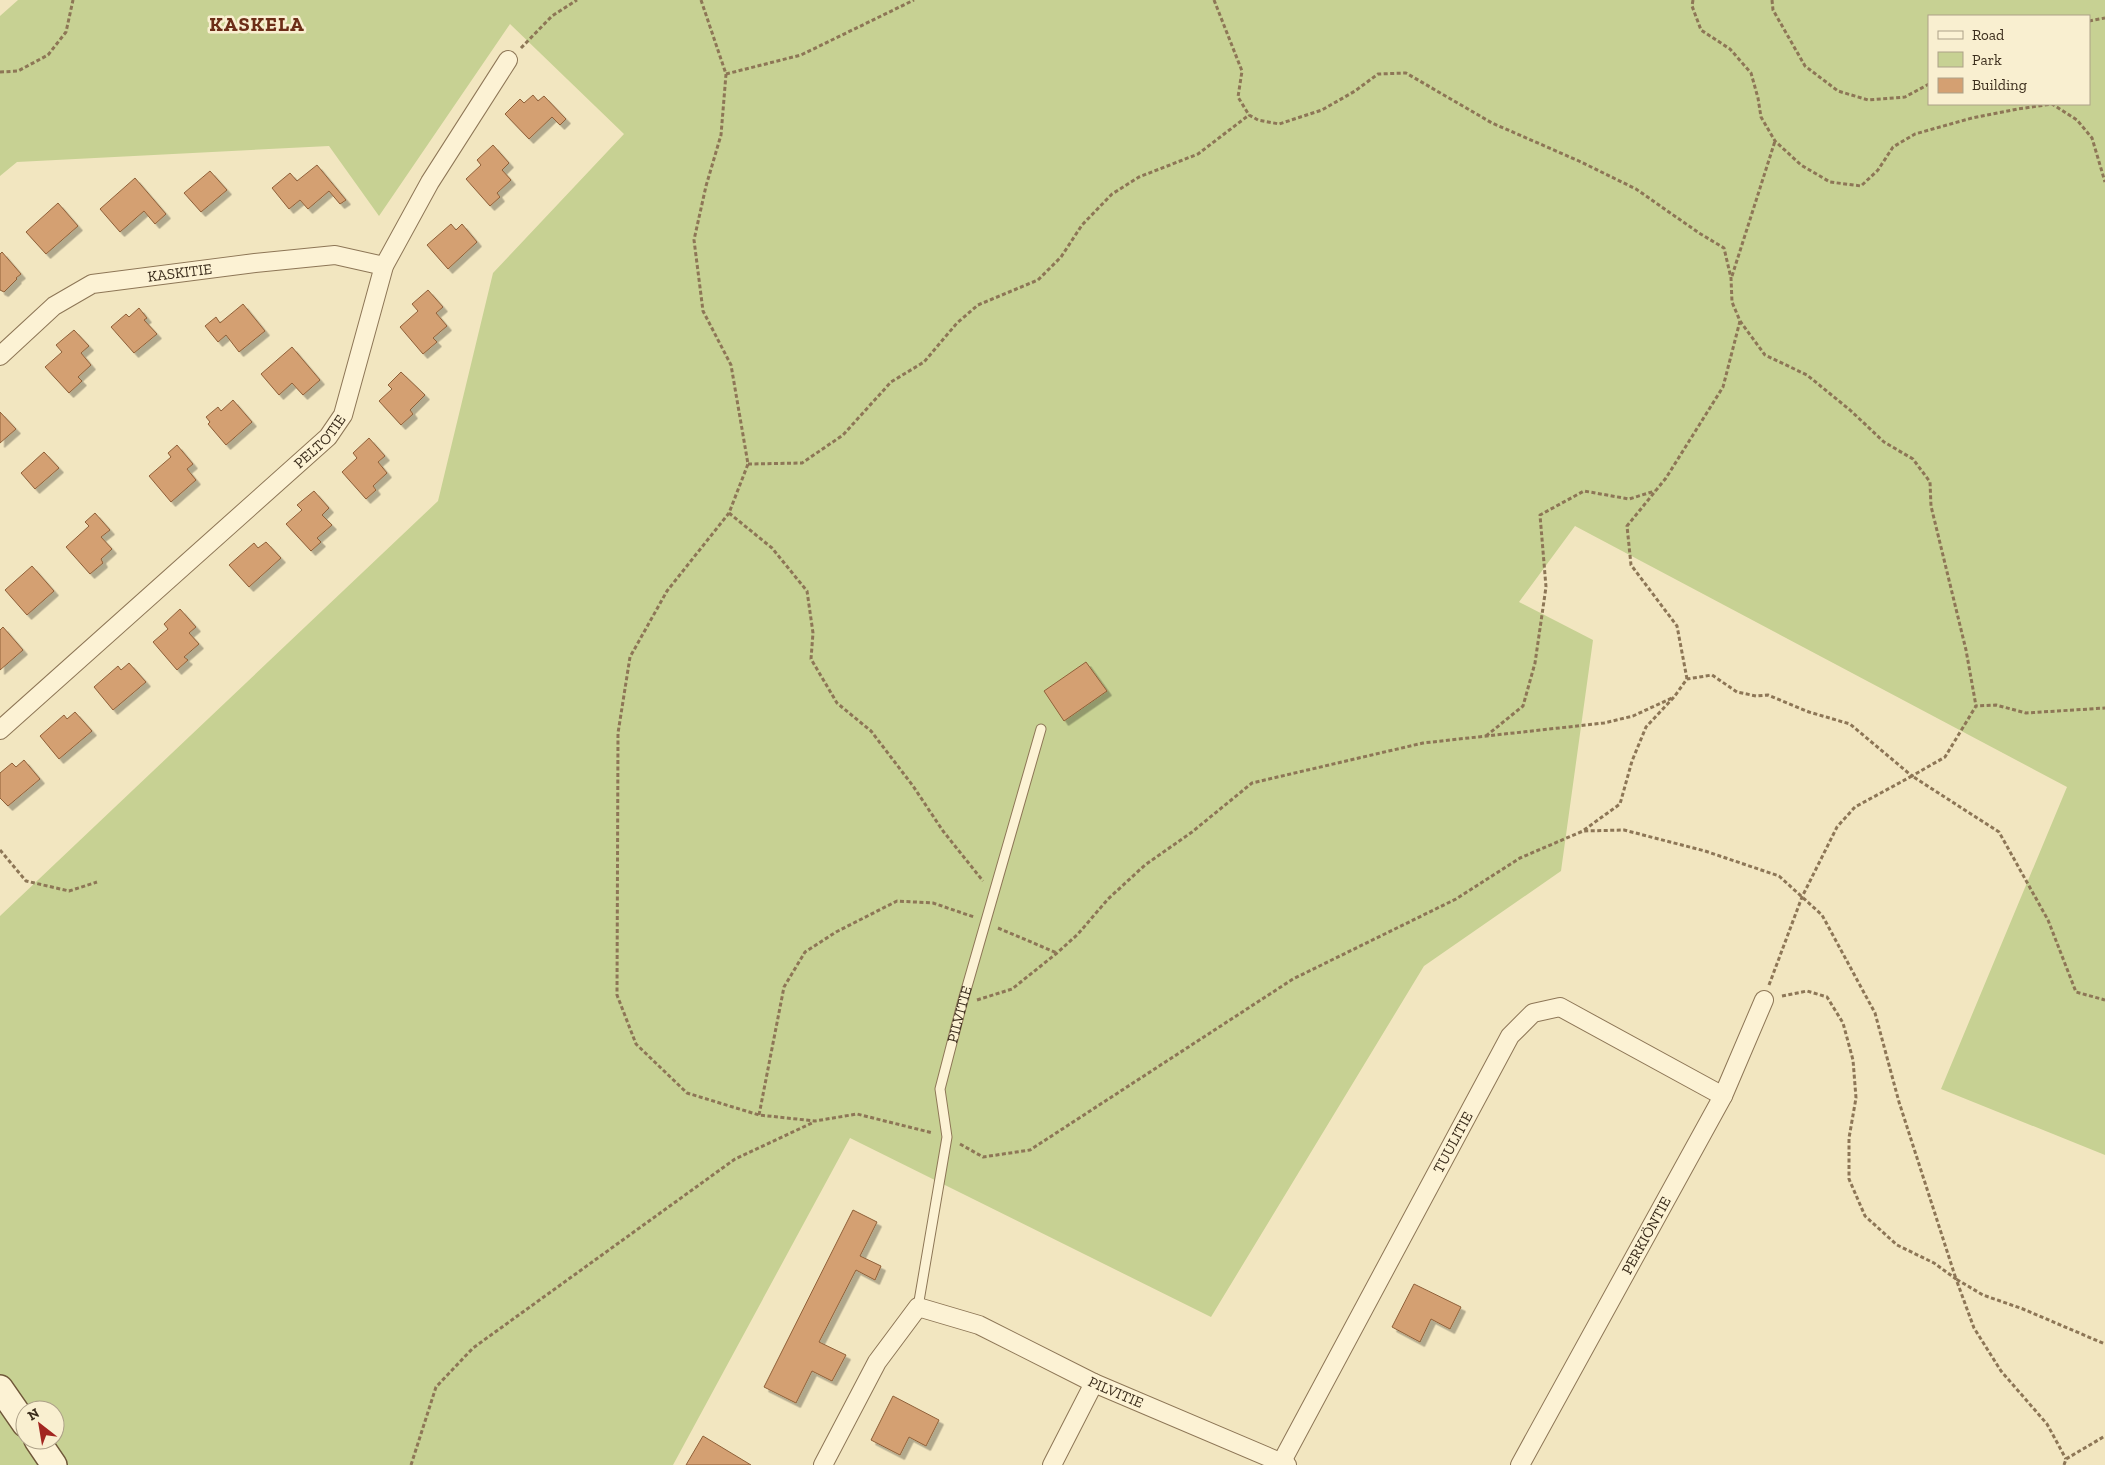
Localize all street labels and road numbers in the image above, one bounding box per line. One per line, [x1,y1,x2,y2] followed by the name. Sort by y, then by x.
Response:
[146,260,213,286] street label: KASKITIE
[290,411,350,472] street label: PELTOTIE
[943,984,976,1045] street label: PILVITIE
[1429,1109,1477,1176] street label: TUULITIE
[1618,1193,1675,1277] street label: PERKIÖNTIE
[1085,1373,1146,1412] street label: PILVITIE

